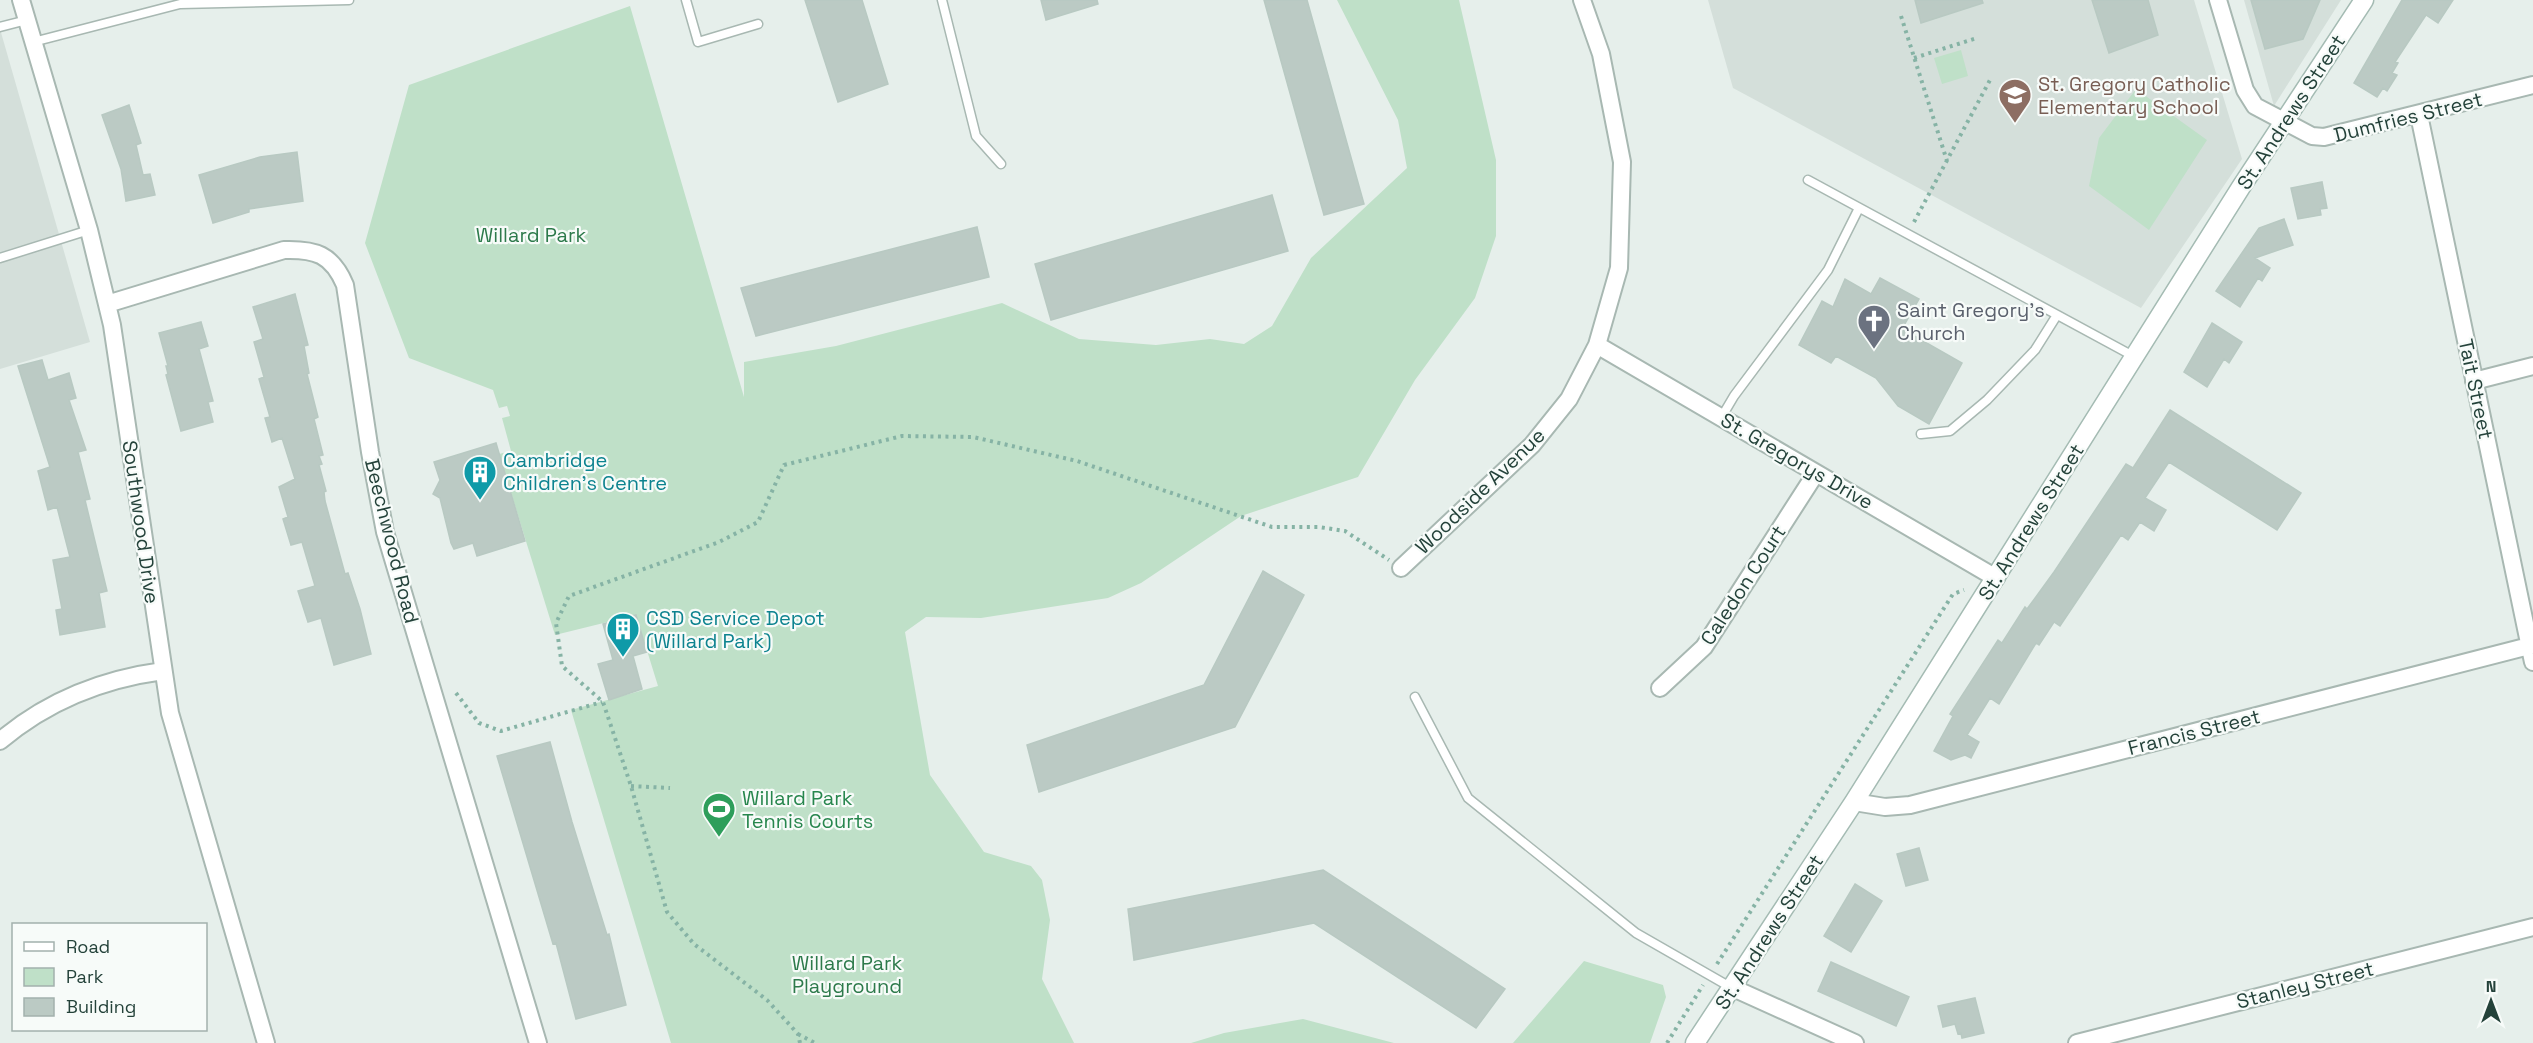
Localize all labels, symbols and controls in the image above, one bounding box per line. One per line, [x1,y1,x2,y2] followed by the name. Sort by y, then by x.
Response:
[2231,29,2351,195] street label: St. Andrews Street
[2038,71,2231,120] place label: St. Gregory Catholic Elementary School
[1997,77,2033,124] school or university icon: St. Gregory Catholic Elementary School
[2331,86,2485,148] street label: Dumfries Street
[476,222,586,248] park label: Willard Park
[1897,297,2045,346] place label: Saint Gregory's Church
[1856,303,1892,350] church icon: Saint Gregory's Church
[2453,336,2499,442] street label: Tait Street
[1716,407,1878,515] street label: St. Gregorys Drive
[1410,422,1550,560] street label: Woodside Avenue
[117,439,165,605] street label: Southwood Drive
[1972,439,2090,605] street label: St. Andrews Street
[503,447,667,496] place label: Cambridge Children's Centre
[462,454,498,501] building icon: Cambridge Children's Centre
[359,456,425,626] street label: Beechwood Road
[1695,520,1791,650] street label: Caledon Court
[646,605,825,654] place label: CSD Service Depot (Willard Park)
[605,611,641,658] building icon: CSD Service Depot (Willard Park)
[2125,703,2263,761] street label: Francis Street
[742,785,873,834] place label: Willard Park Tennis Courts
[701,791,737,838] sports icon: Willard Park Tennis Courts
[1709,849,1829,1015] street label: St. Andrews Street
[12,923,207,1031] legend
[66,935,110,958] text: Road
[792,950,902,999] park label: Willard Park Playground
[2234,955,2376,1015] street label: Stanley Street
[66,965,104,988] text: Park
[2461,971,2521,1031] north arrow
[2486,976,2496,997] text: N
[66,995,136,1018] text: Building

